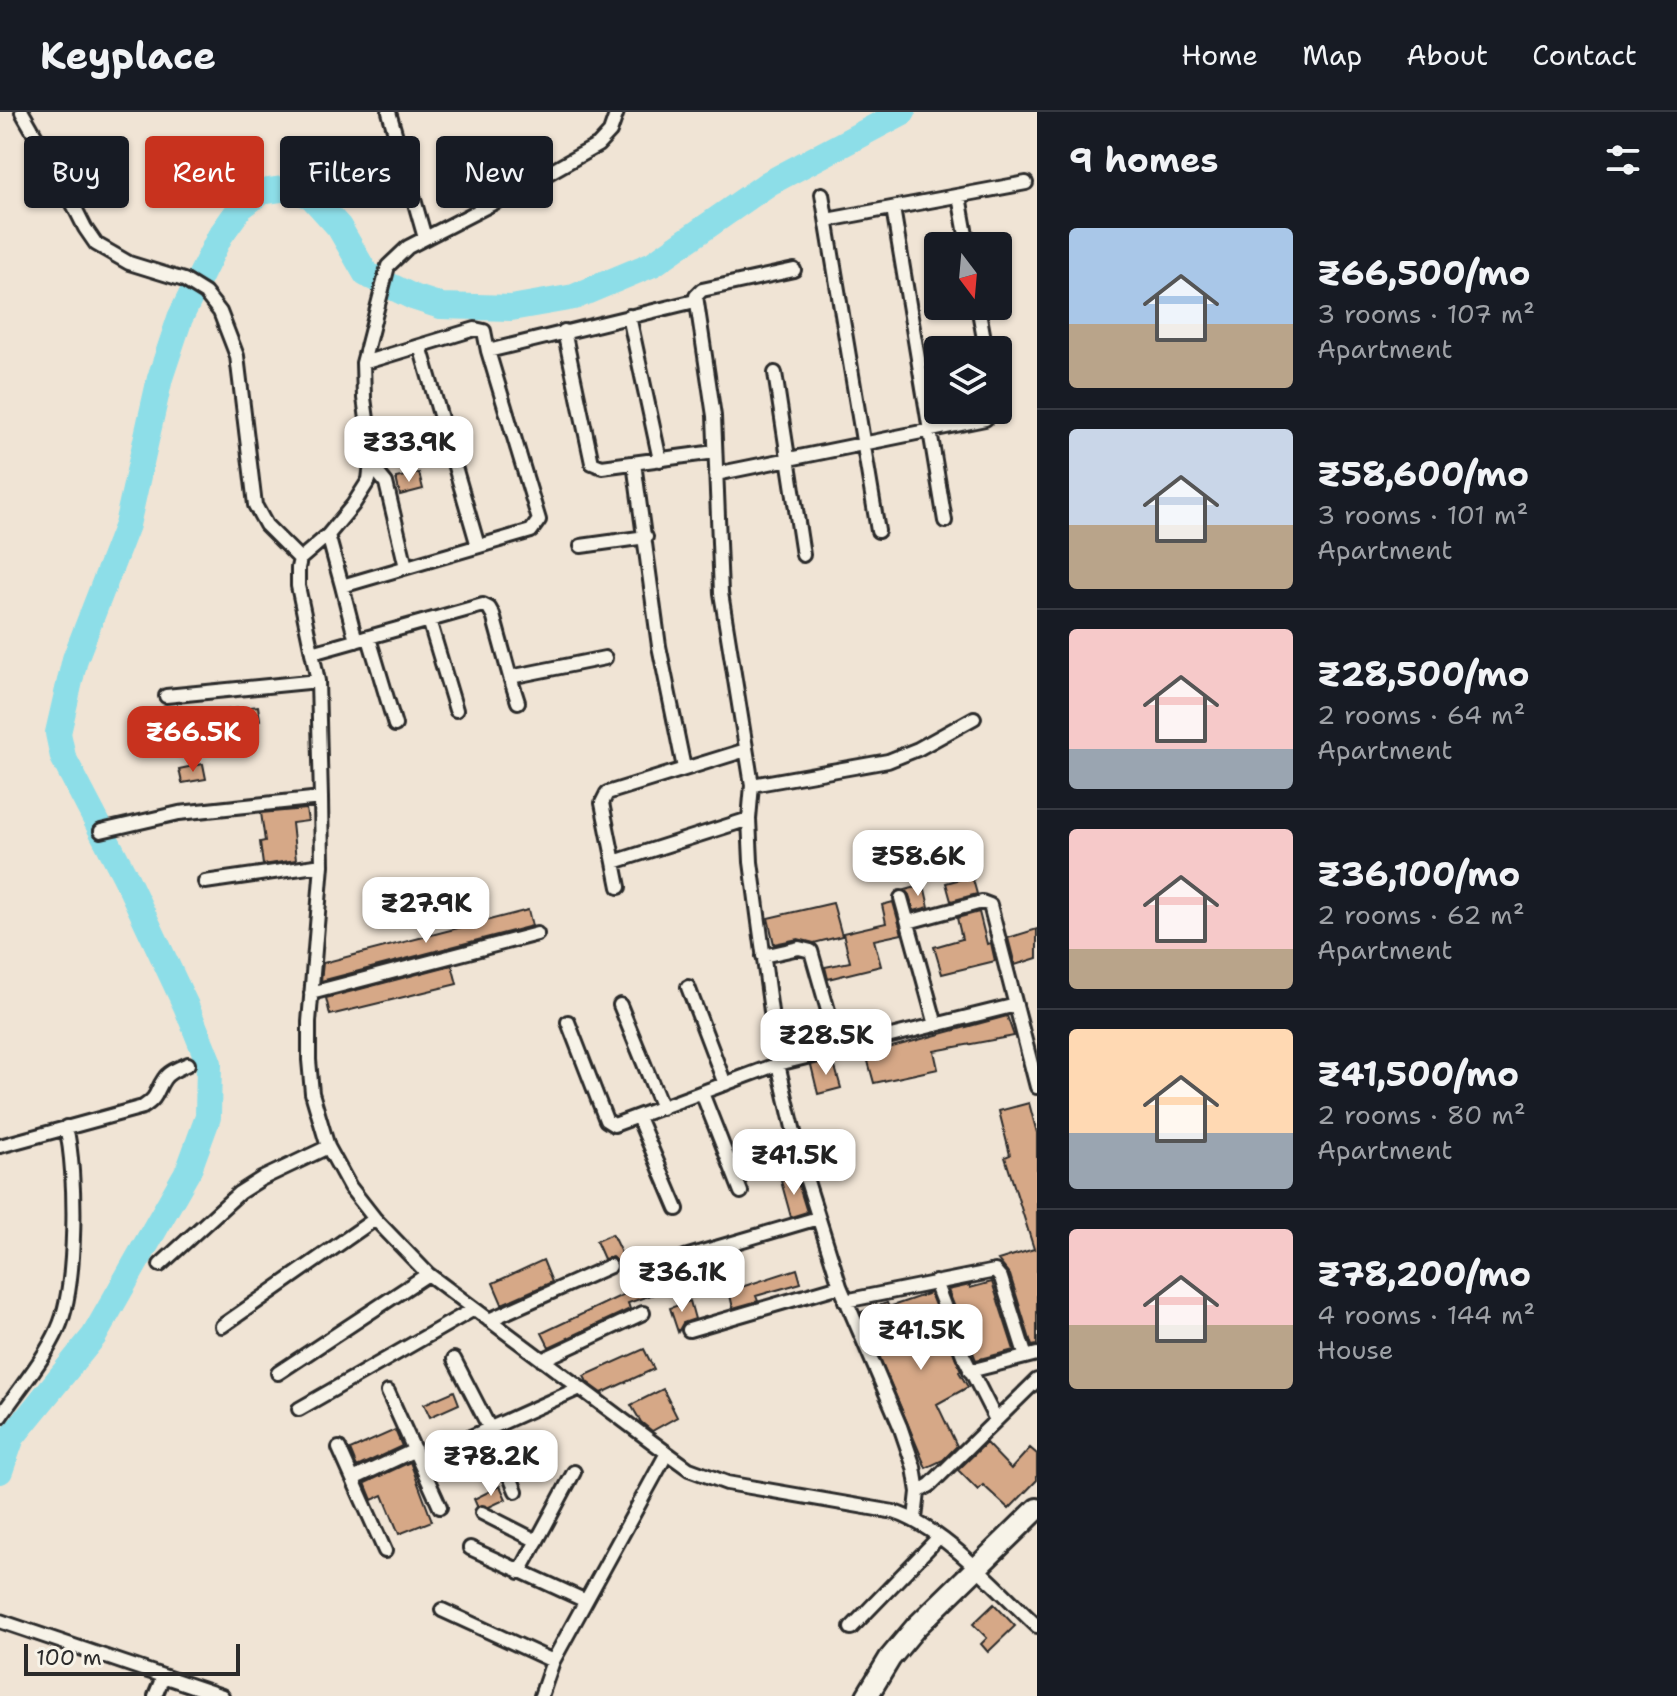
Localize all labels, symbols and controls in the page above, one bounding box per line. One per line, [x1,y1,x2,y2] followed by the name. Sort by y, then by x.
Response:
[40,30,216,81] text: Keyplace
[1181,36,1258,74] text: Home
[1302,36,1362,74] text: Map
[1406,36,1488,74] text: About
[1532,36,1637,74] text: Contact
[24,136,129,208] chip: Buy
[145,136,264,208] chip: Rent
[280,136,420,208] chip: Filters
[436,136,553,208] chip: New
[1069,137,1218,183] text: 9 homes
[1601,138,1645,182] icon: filters
[924,232,1012,320] north arrow
[924,232,1012,424] map controls
[1317,250,1531,296] text: ₹66,500/mo
[1133,260,1229,356] icon: home
[1317,296,1535,331] text: 3 rooms · 107 m²
[1317,331,1453,366] text: Apartment
[924,336,1012,424] button: layers
[344,416,474,484] pin: ₹33.9K
[362,424,456,459] text: ₹33.9K
[1317,451,1529,497] text: ₹58,600/mo
[1133,461,1229,557] icon: home
[1317,497,1528,532] text: 3 rooms · 101 m²
[1317,532,1453,567] text: Apartment
[1317,651,1530,697] text: ₹28,500/mo
[1133,661,1229,757] icon: home
[1317,697,1525,732] text: 2 rooms · 64 m²
[128,706,258,774] pin: ₹66.5K
[145,714,241,749] text: ₹66.5K
[1317,732,1453,767] text: Apartment
[853,830,983,898] pin: ₹58.6K
[871,838,965,873] text: ₹58.6K
[1317,851,1520,897] text: ₹36,100/mo
[1133,861,1229,957] icon: home
[361,877,491,945] pin: ₹27.9K
[380,885,472,920] text: ₹27.9K
[1317,897,1525,932] text: 2 rooms · 62 m²
[1317,932,1453,967] text: Apartment
[761,1009,891,1077] pin: ₹28.5K
[778,1017,874,1052] text: ₹28.5K
[1317,1051,1519,1097] text: ₹41,500/mo
[1133,1061,1229,1157] icon: home
[1317,1097,1526,1132] text: 2 rooms · 80 m²
[729,1129,859,1197] pin: ₹41.5K
[1317,1132,1453,1167] text: Apartment
[751,1137,837,1172] text: ₹41.5K
[617,1246,747,1314] pin: ₹36.1K
[1317,1251,1531,1297] text: ₹78,200/mo
[638,1254,726,1289] text: ₹36.1K
[1133,1261,1229,1357] icon: home
[1317,1297,1535,1332] text: 4 rooms · 144 m²
[856,1304,986,1372] pin: ₹41.5K
[878,1312,964,1347] text: ₹41.5K
[1317,1332,1393,1367] text: House
[426,1430,556,1498] pin: ₹78.2K
[443,1438,539,1473] text: ₹78.2K
[24,1640,240,1676] scale bar
[36,1643,102,1672] text: 100 m

